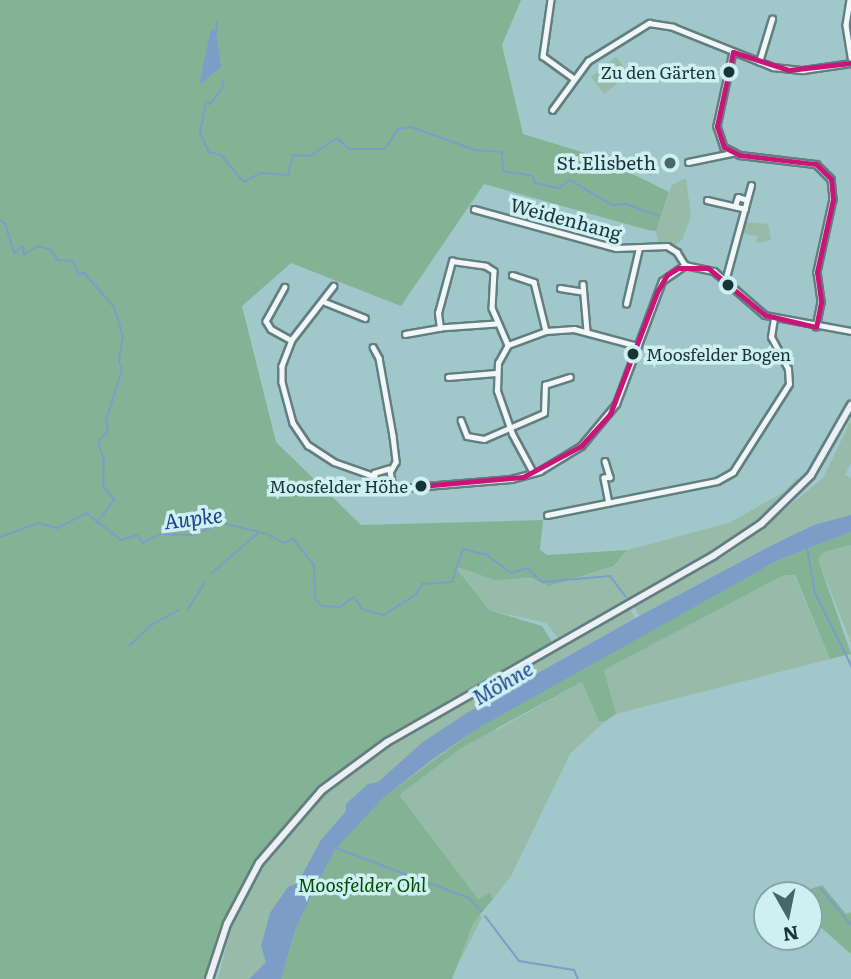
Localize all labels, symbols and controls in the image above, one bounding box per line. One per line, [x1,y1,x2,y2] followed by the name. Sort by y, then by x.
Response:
[601,62,716,82] place label: Zu den Gärten
[722,65,736,79] marker: Zu den Gärten
[557,152,656,174] place label: St.Elisbeth
[662,155,678,171] marker: St.Elisbeth
[508,193,624,245] street label: Weidenhang
[721,278,735,292] unlabelled marker
[646,344,791,364] place label: Moosfelder Bogen
[626,347,640,361] marker: Moosfelder Bogen
[269,476,408,496] place label: Moosfelder Höhe
[414,479,428,493] marker: Moosfelder Höhe
[162,501,224,533] water label: Aupke
[467,655,537,709] water label: Möhne
[298,874,426,896] park label: Moosfelder Ohl
[753,881,823,951] north arrow
[781,920,801,950] text: N

